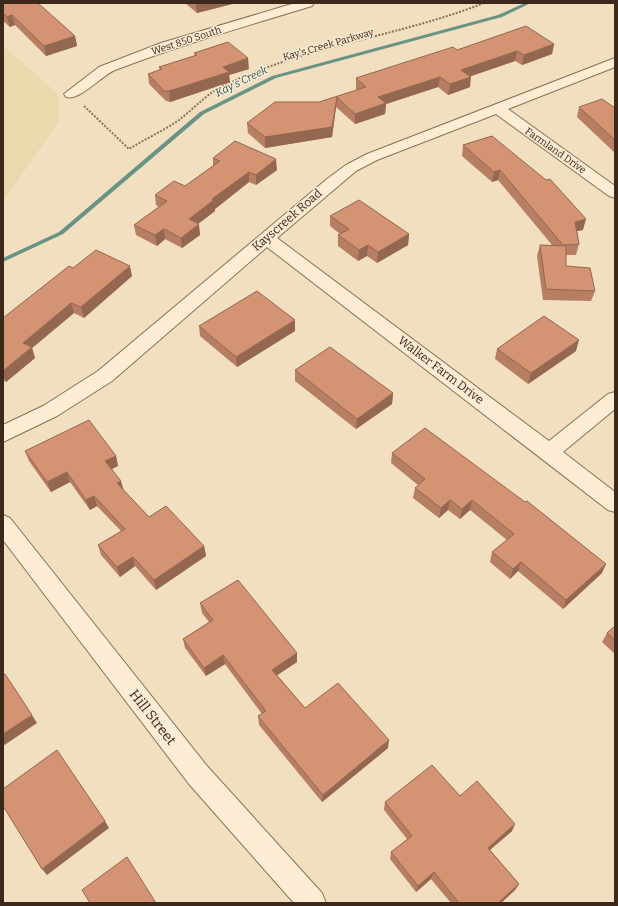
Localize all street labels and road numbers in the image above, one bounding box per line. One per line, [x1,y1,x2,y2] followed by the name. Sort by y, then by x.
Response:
[150,24,223,58] street label: West 850 South
[281,26,376,64] street label: Kay's Creek Parkway
[523,125,588,176] street label: Farmland Drive
[249,186,325,254] street label: Kayscreek Road
[395,333,487,407] street label: Walker Farm Drive
[126,686,180,748] street label: Hill Street

